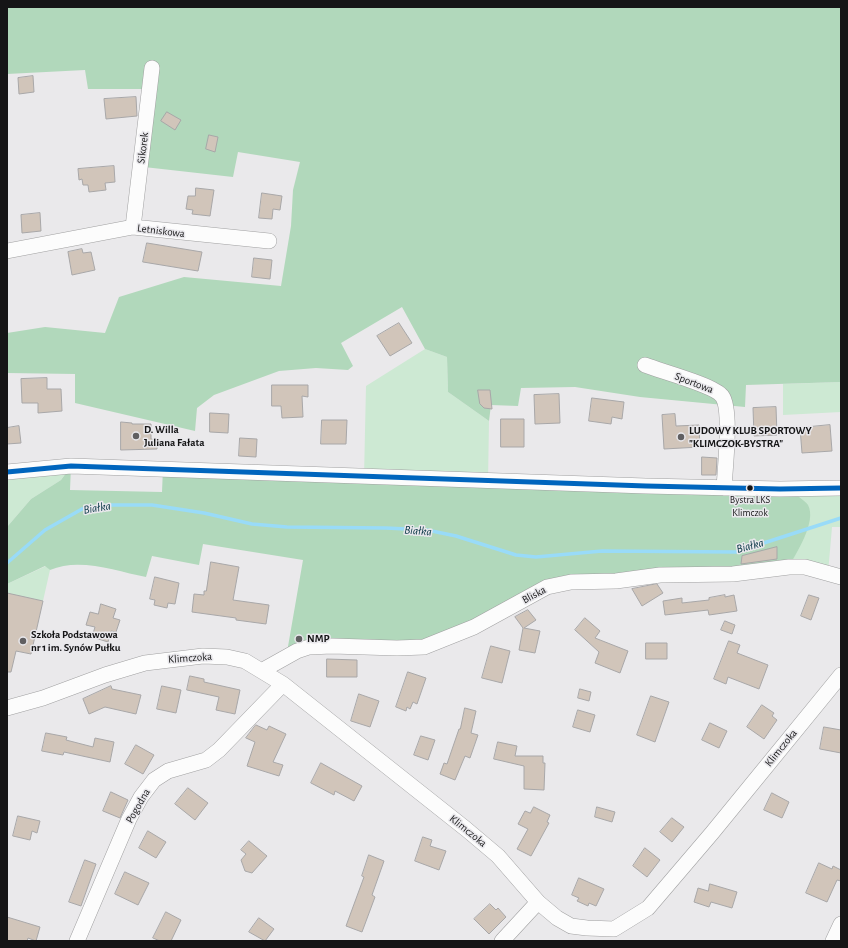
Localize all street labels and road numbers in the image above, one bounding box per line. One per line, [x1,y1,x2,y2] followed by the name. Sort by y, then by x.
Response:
[135,132,151,164] street label: Sikorek
[136,222,186,240] street label: Letniskowa
[673,370,715,396] street label: Sportowa
[520,583,548,607] street label: Bliska
[168,650,212,666] street label: Klimczoka
[762,727,800,769] street label: Klimczoka
[123,786,153,826] street label: Pogodna
[447,812,489,850] street label: Klimczoka

